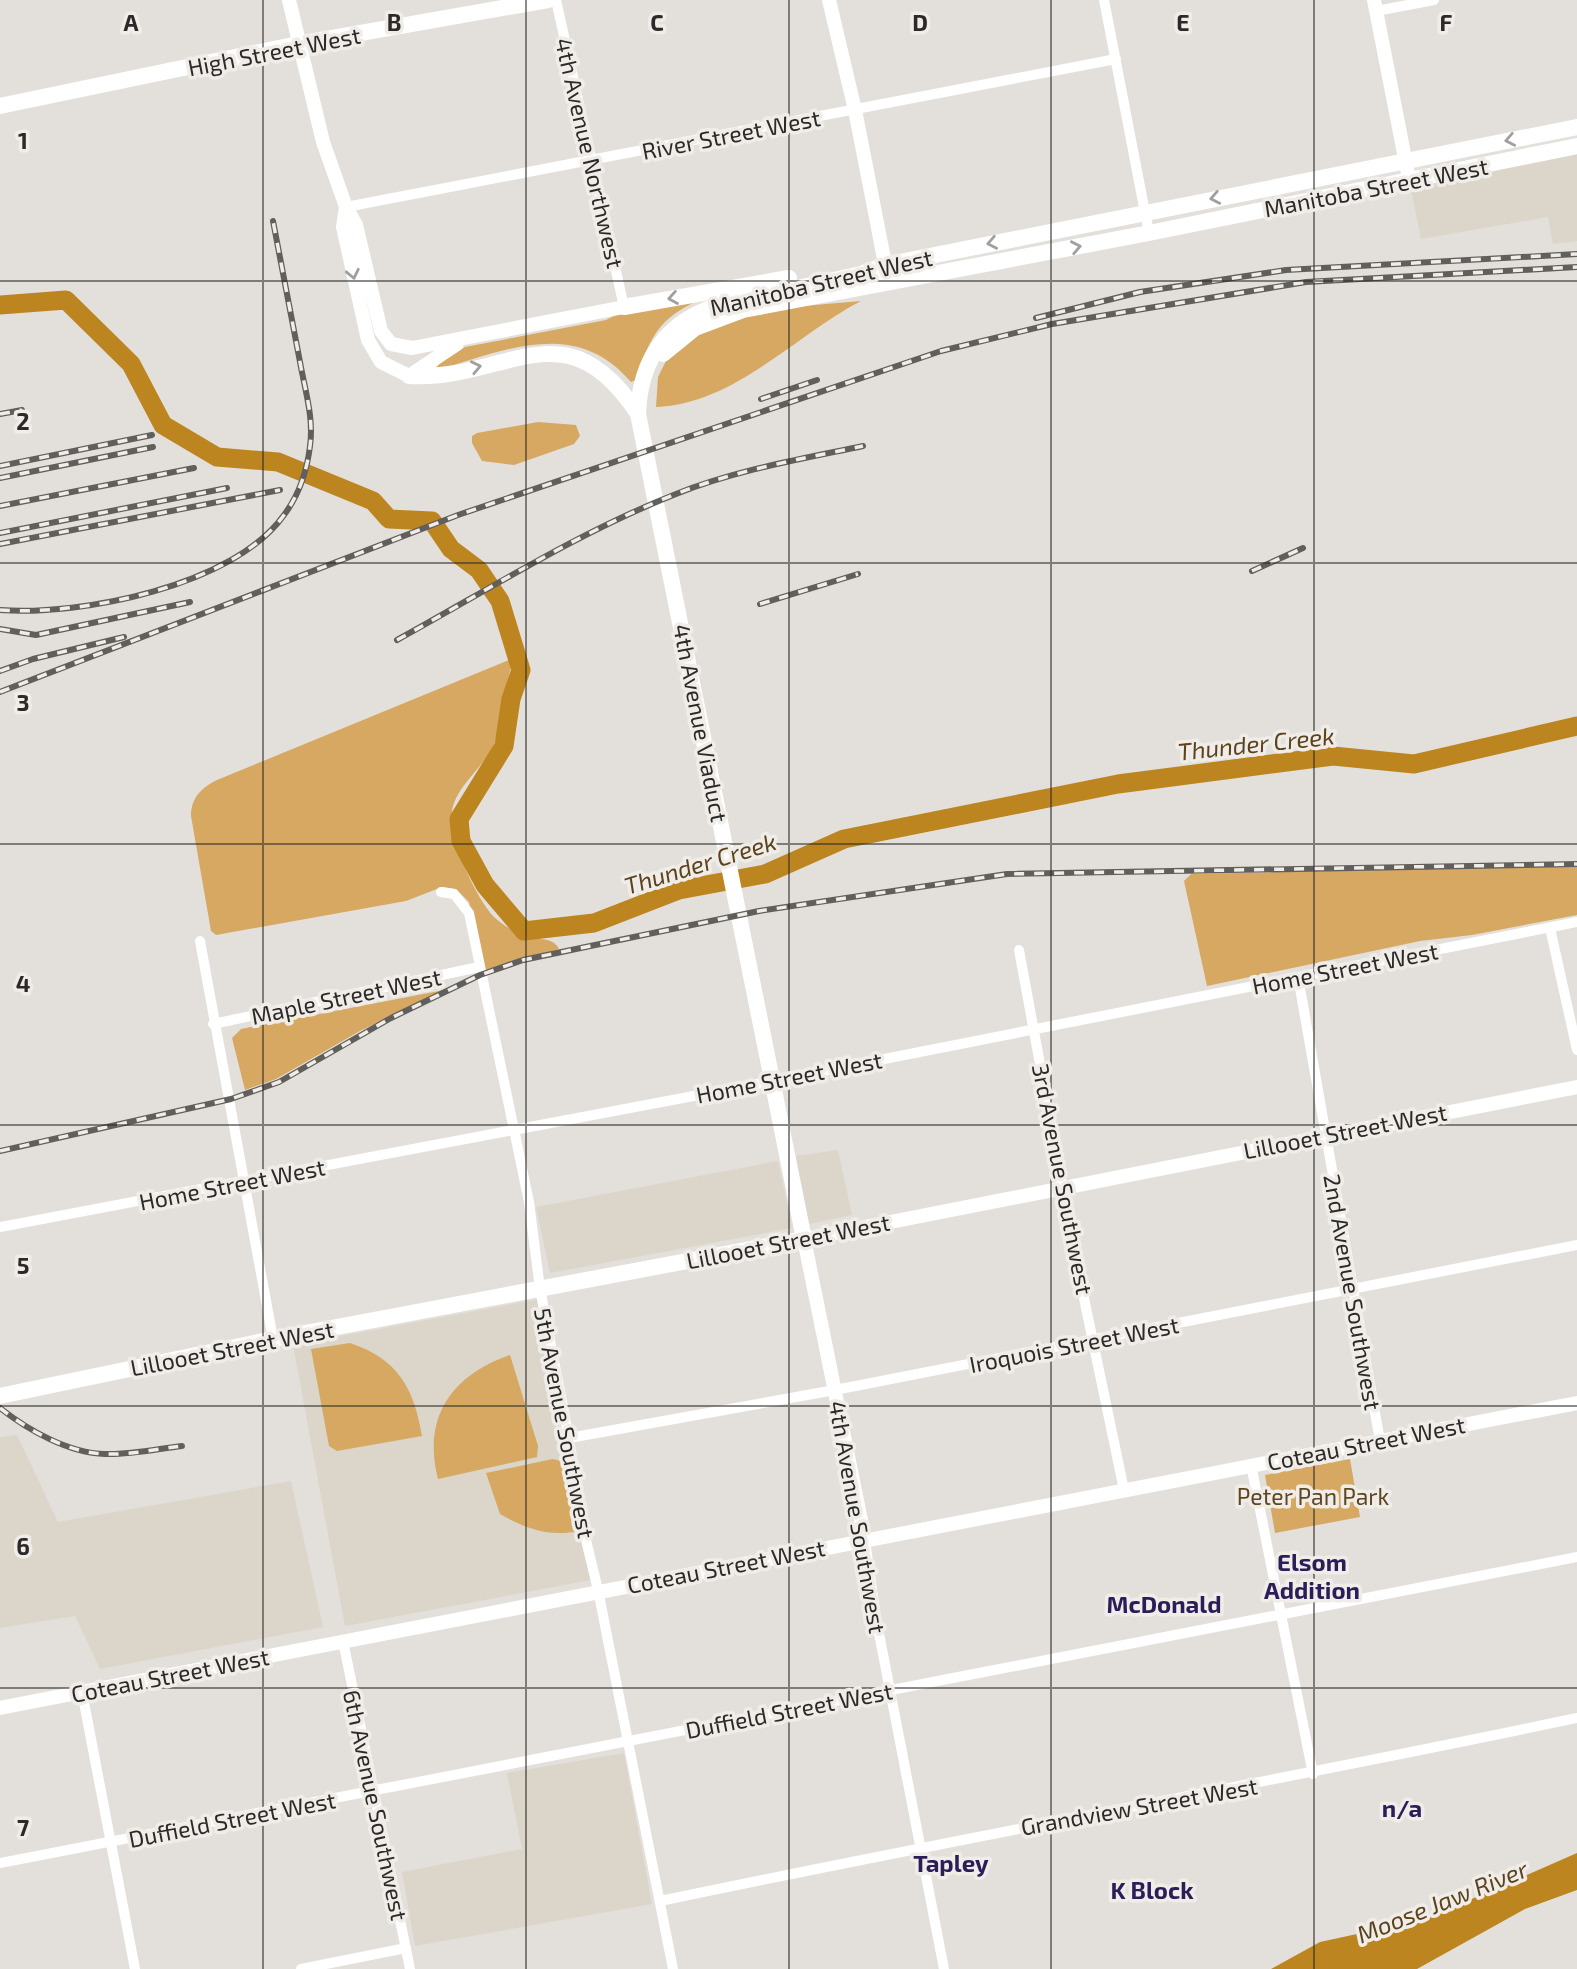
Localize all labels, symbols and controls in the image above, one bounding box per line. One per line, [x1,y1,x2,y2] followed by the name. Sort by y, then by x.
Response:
[123,8,139,36] text: A
[387,8,401,36] text: B
[650,8,664,36] text: C
[912,8,928,36] text: D
[1176,8,1190,36] text: E
[1440,8,1453,36] text: F
[185,20,363,81] street label: High Street West
[550,35,630,271] street label: 4th Avenue Northwest
[639,103,823,165] street label: River Street West
[18,126,28,154] text: 1
[1504,131,1516,146] one-way arrow
[1262,152,1491,222] street label: Manitoba Street West
[1209,190,1221,205] one-way arrow
[986,235,998,250] one-way arrow
[1070,240,1082,255] one-way arrow
[707,243,935,321] street label: Manitoba Street West
[345,268,359,280] one-way arrow
[667,290,678,305] one-way arrow
[470,360,482,375] one-way arrow
[16,407,30,435] text: 2
[668,622,734,825] street label: 4th Avenue Viaduct
[16,688,30,716] text: 3
[1176,720,1336,766] water label: Thunder Creek
[621,826,779,900] water label: Thunder Creek
[1250,936,1441,1000] street label: Home Street West
[249,962,444,1030] street label: Maple Street West
[16,969,30,997] text: 4
[694,1045,885,1109] street label: Home Street West
[1027,1061,1099,1297] street label: 3rd Avenue Southwest
[1241,1098,1449,1164] street label: Lillooet Street West
[137,1152,328,1216] street label: Home Street West
[1318,1172,1388,1412] street label: 2nd Avenue Southwest
[684,1208,892,1274] street label: Lillooet Street West
[17,1251,29,1279] text: 5
[529,1305,601,1541] street label: 5th Avenue Southwest
[967,1310,1181,1378] street label: Iroquois Street West
[128,1315,336,1381] street label: Lillooet Street West
[824,1398,892,1636] street label: 4th Avenue Southwest
[1265,1410,1468,1476] street label: Coteau Street West
[1237,1482,1389,1510] park label: Peter Pan Park
[16,1532,30,1560] text: 6
[625,1533,828,1599] street label: Coteau Street West
[1264,1547,1360,1604] district label: Elsom Addition
[1106,1589,1222,1618] district label: McDonald
[69,1642,272,1708] street label: Coteau Street West
[683,1676,895,1744] street label: Duffield Street West
[338,1687,414,1923] street label: 6th Avenue Southwest
[1019,1771,1260,1841] street label: Grandview Street West
[126,1785,338,1853] street label: Duffield Street West
[1382,1793,1422,1822] district label: n/a
[17,1813,29,1841] text: 7
[913,1848,989,1877] district label: Tapley
[1352,1853,1532,1948] water label: Moose Jaw River
[1110,1875,1194,1904] district label: K Block

